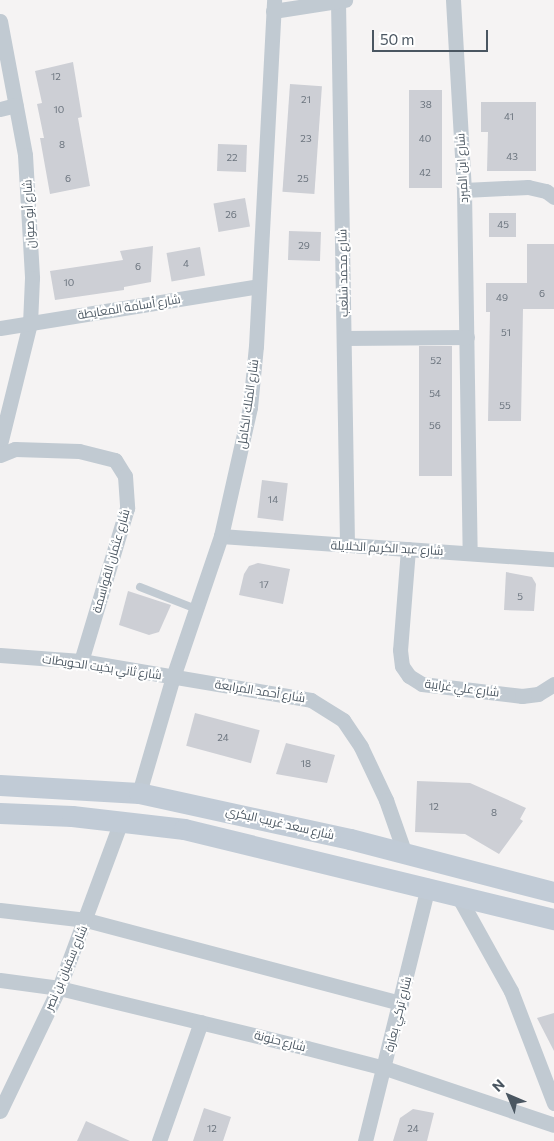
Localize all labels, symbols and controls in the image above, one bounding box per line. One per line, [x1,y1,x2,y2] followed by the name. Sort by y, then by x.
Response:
[374,20,490,52] scale bar
[380,30,414,48] text: 50 m
[51,71,61,83] house number: 12
[301,94,311,106] house number: 21
[420,99,432,111] house number: 38
[54,104,64,116] house number: 10
[504,111,514,123] house number: 41
[300,133,312,145] house number: 23
[419,133,431,145] house number: 40
[453,133,471,203] street label: شارع ابن المبرد
[59,139,65,151] house number: 8
[506,151,518,163] house number: 43
[226,152,238,164] house number: 22
[419,167,431,179] house number: 42
[65,173,71,185] house number: 6
[297,173,309,185] house number: 25
[20,179,38,249] street label: شارع أبو صوان
[225,209,237,221] house number: 26
[497,219,509,231] house number: 45
[335,229,351,317] street label: شارع محمد شلعب
[298,240,310,252] house number: 29
[183,258,189,270] house number: 4
[135,261,141,273] house number: 6
[64,277,74,289] house number: 10
[539,288,545,300] house number: 6
[76,292,182,322] street label: شارع أسامة المعايطة
[496,292,508,304] house number: 49
[501,327,511,339] house number: 51
[430,355,442,367] house number: 52
[235,358,261,450] street label: شارع الملك الكامل
[429,388,441,400] house number: 54
[499,400,511,412] house number: 55
[429,420,441,432] house number: 56
[268,494,278,506] house number: 14
[89,507,133,615] street label: شارع عثمان القواسمة
[330,538,444,558] street label: شارع عبد الكريم الخلايلة
[259,579,269,591] house number: 17
[517,591,523,603] house number: 5
[41,651,163,683] street label: شارع ثاني بخيت الحويطات
[424,676,500,700] street label: شارع علي غرايبة
[214,677,306,705] street label: شارع أحمد المرابعة
[217,732,229,744] house number: 24
[301,758,311,770] house number: 18
[429,801,439,813] house number: 12
[224,803,336,843] street label: شارع سعد غريب البكري
[491,807,497,819] house number: 8
[42,923,90,1013] street label: شارع سفيان بن نصر
[382,975,414,1053] street label: شارع تركي بعارة
[253,1028,307,1054] street label: شارع حنونة
[484,1071,534,1121] north arrow
[488,1075,508,1095] text: N
[207,1123,217,1135] house number: 12
[407,1123,419,1135] house number: 24

